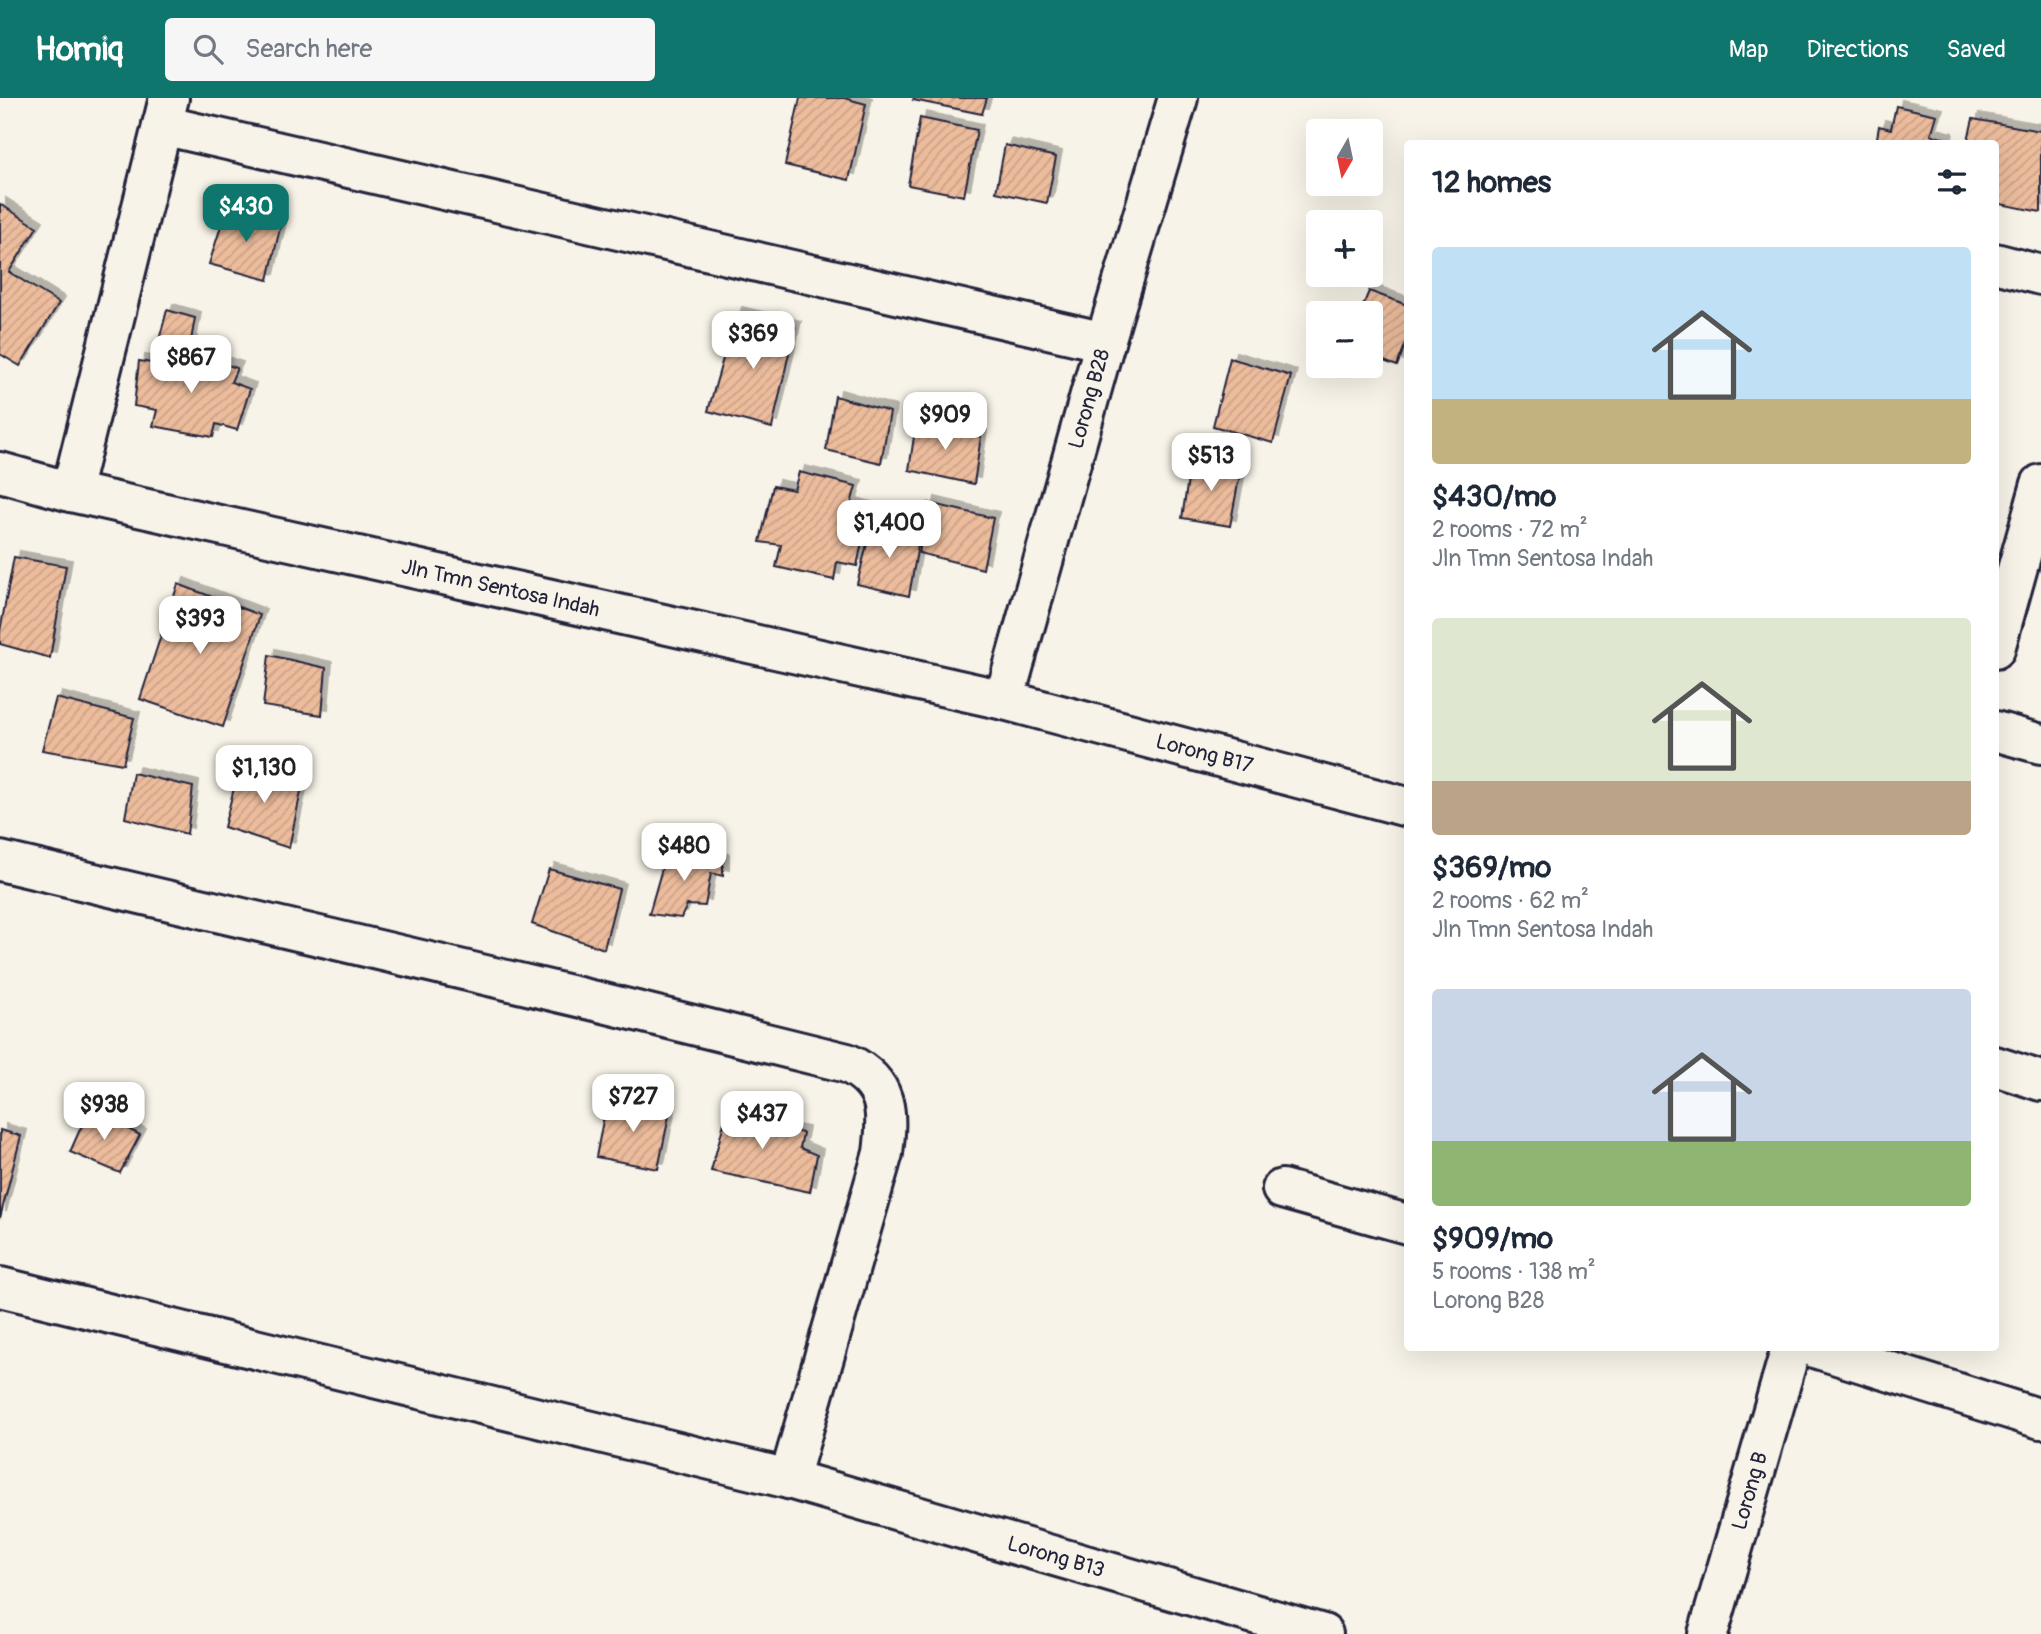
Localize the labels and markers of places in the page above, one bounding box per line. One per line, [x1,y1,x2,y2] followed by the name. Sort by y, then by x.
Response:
[205,184,287,244] pin: $430
[712,312,794,371] pin: $369
[150,336,232,395] pin: $867
[904,392,986,452] pin: $909
[1170,434,1252,493] pin: $513
[832,500,946,560] pin: $1,400
[159,596,241,656] pin: $393
[207,746,321,805] pin: $1,130
[643,824,725,883] pin: $480
[592,1074,674,1134] pin: $727
[63,1082,145,1142] pin: $938
[721,1091,803,1151] pin: $437

